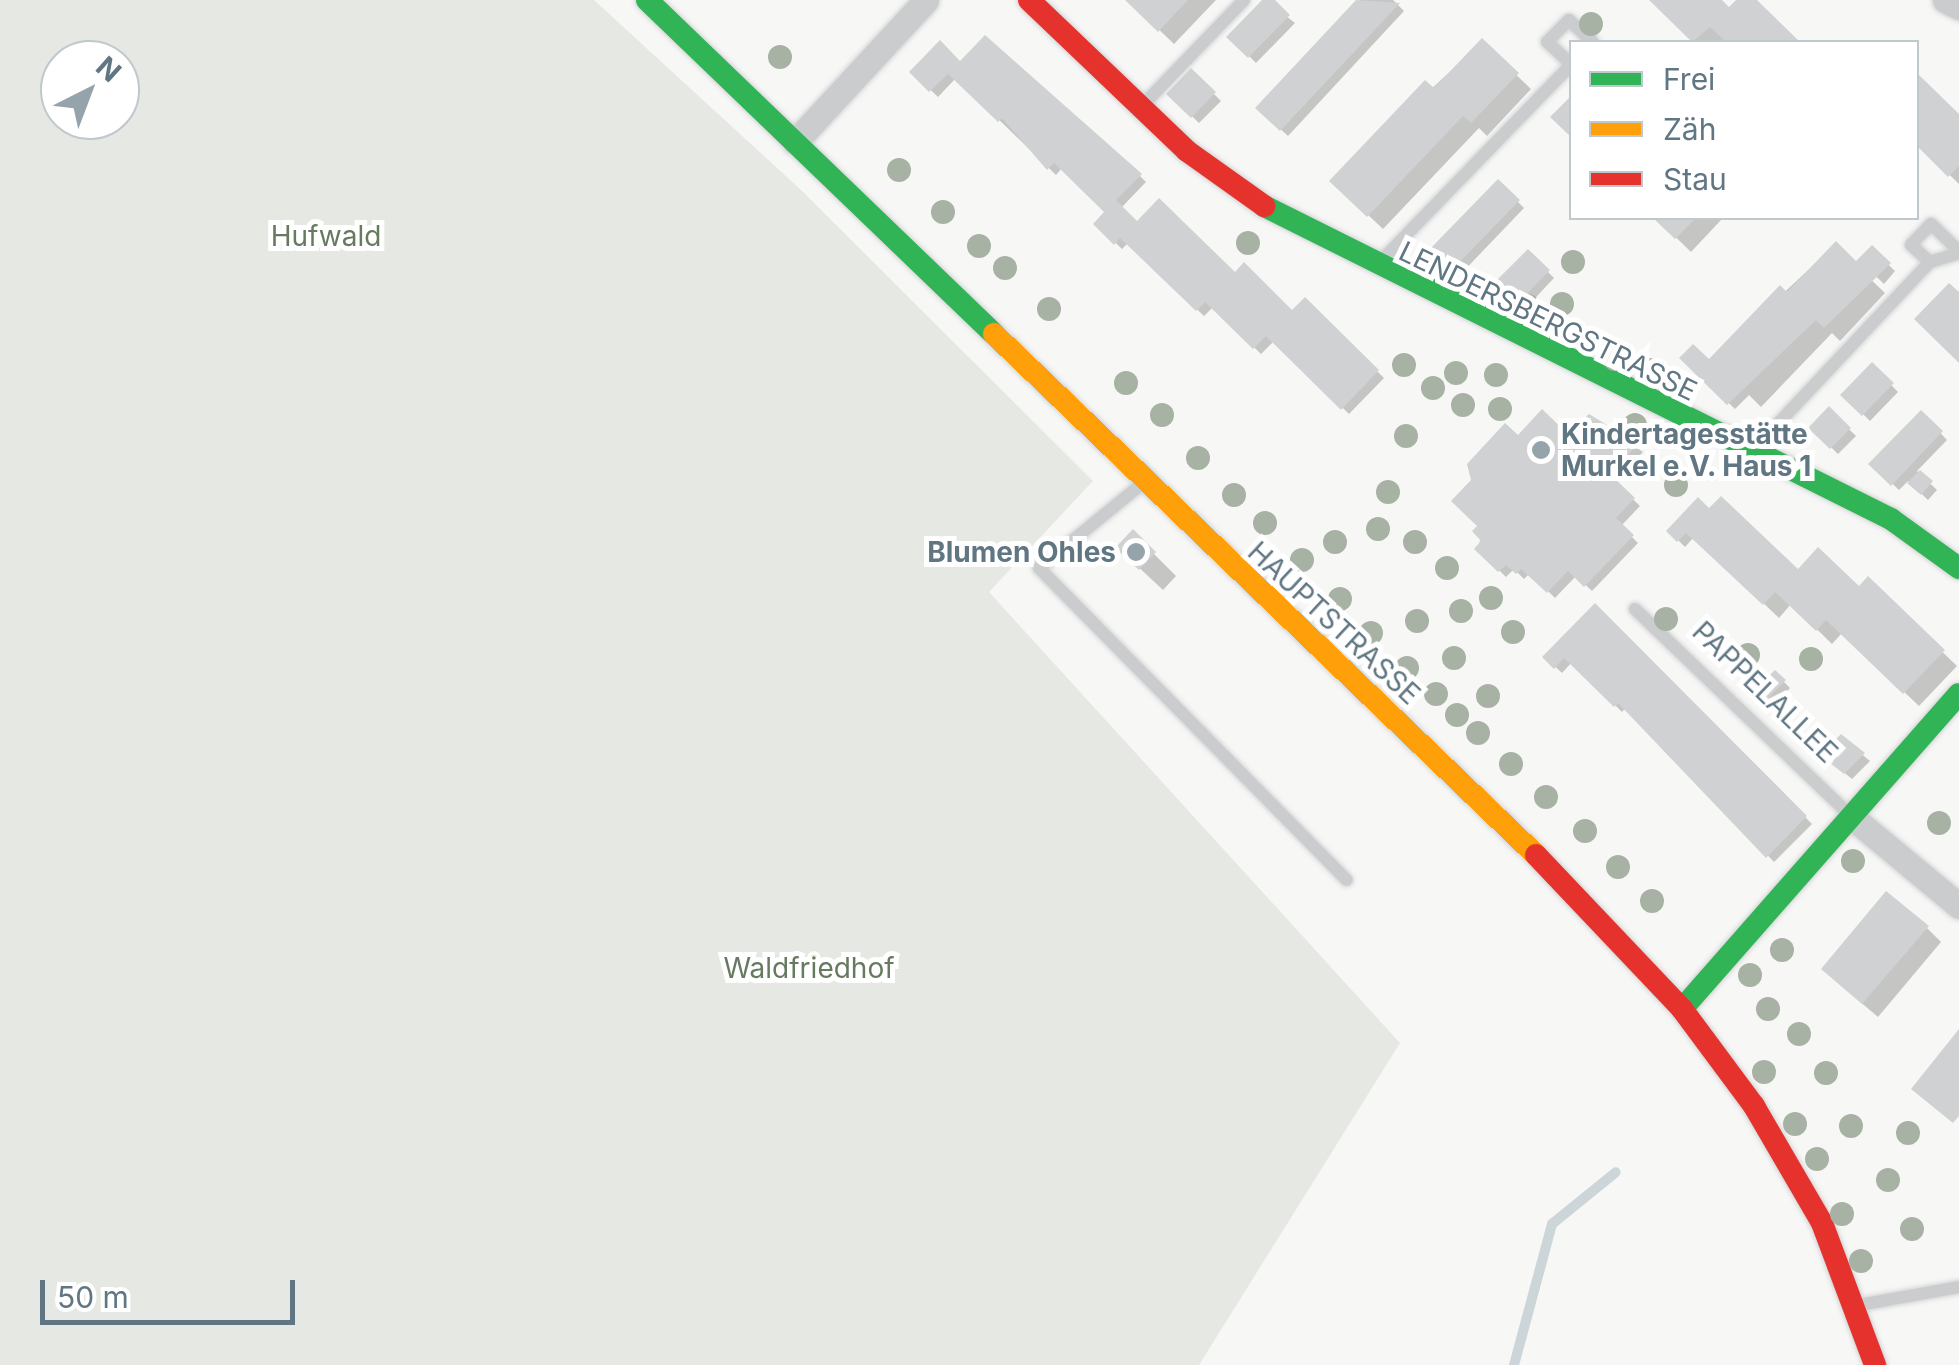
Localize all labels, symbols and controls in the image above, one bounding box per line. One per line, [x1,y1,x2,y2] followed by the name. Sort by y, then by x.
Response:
[40,40,140,140] north arrow
[1569,40,1919,220] legend
[89,49,128,89] text: N
[1663,61,1715,97] text: Frei
[1663,111,1716,147] text: Zäh
[1663,161,1727,197] text: Stau
[271,219,381,253] park label: Hufwald
[1394,234,1702,408] street label: LENDERSBERGSTRASSE
[1561,417,1812,483] place label: Kindertagesstätte Murkel e.V. Haus 1
[1530,439,1552,461] marker: Kindertagesstätte Murkel e.V. Haus 1
[927,535,1116,569] place label: Blumen Ohles
[1241,535,1427,711] street label: HAUPTSTRASSE
[1125,541,1147,563] marker: Blumen Ohles
[1686,615,1844,769] street label: PAPPELALLEE
[723,951,895,985] park label: Waldfriedhof
[45,1260,300,1322] scale bar
[57,1279,129,1315] text: 50 m

